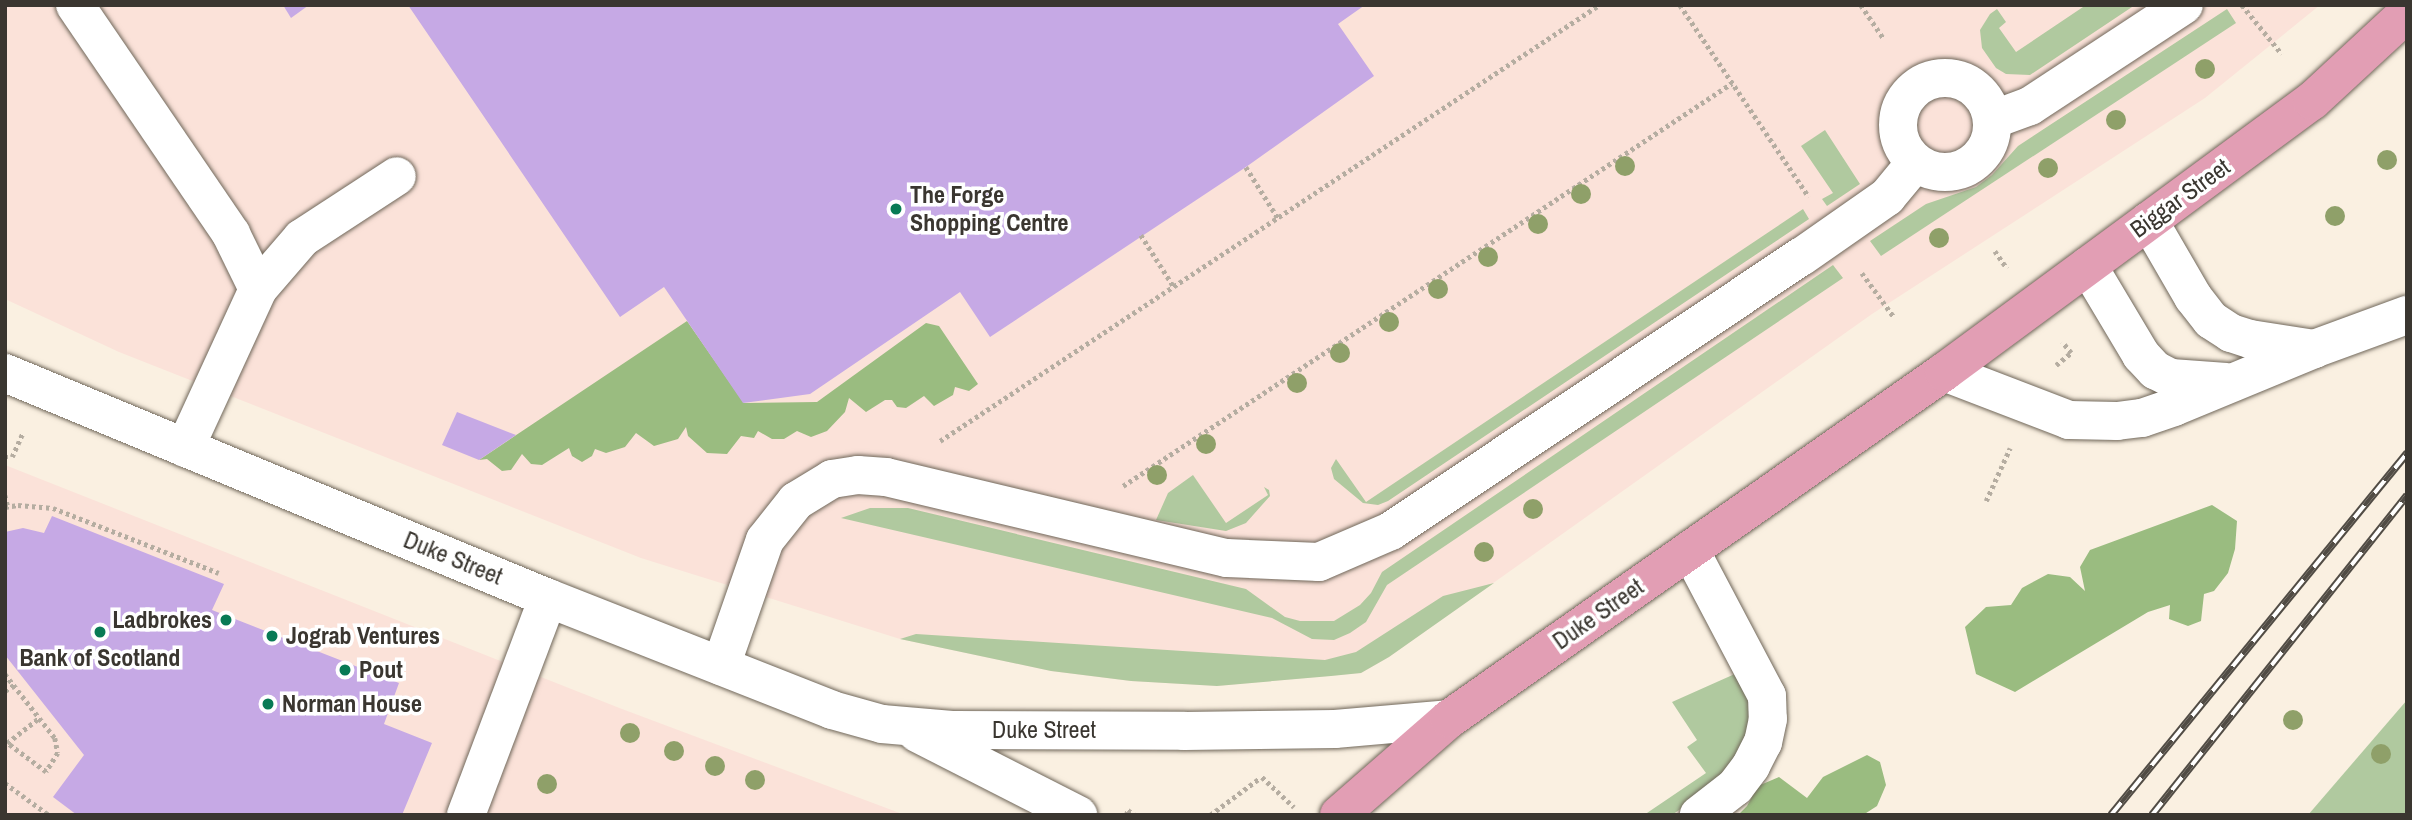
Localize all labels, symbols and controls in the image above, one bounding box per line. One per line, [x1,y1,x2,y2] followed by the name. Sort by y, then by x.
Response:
[2125,152,2235,244] street label: Biggar Street
[910,181,1069,237] place label: The Forge Shopping Centre
[888,201,904,217] marker: The Forge Shopping Centre
[399,525,507,591] street label: Duke Street
[1547,572,1649,656] street label: Duke Street
[112,606,212,634] place label: Ladbrokes
[218,612,234,628] marker: Ladbrokes
[286,622,440,650] place label: Jograb Ventures
[92,624,108,640] marker: Bank of Scotland
[264,628,280,644] marker: Jograb Ventures
[20,644,180,672] place label: Bank of Scotland
[359,656,403,684] place label: Pout
[337,662,353,678] marker: Pout
[282,690,422,718] place label: Norman House
[260,696,276,712] marker: Norman House
[992,716,1096,744] street label: Duke Street

